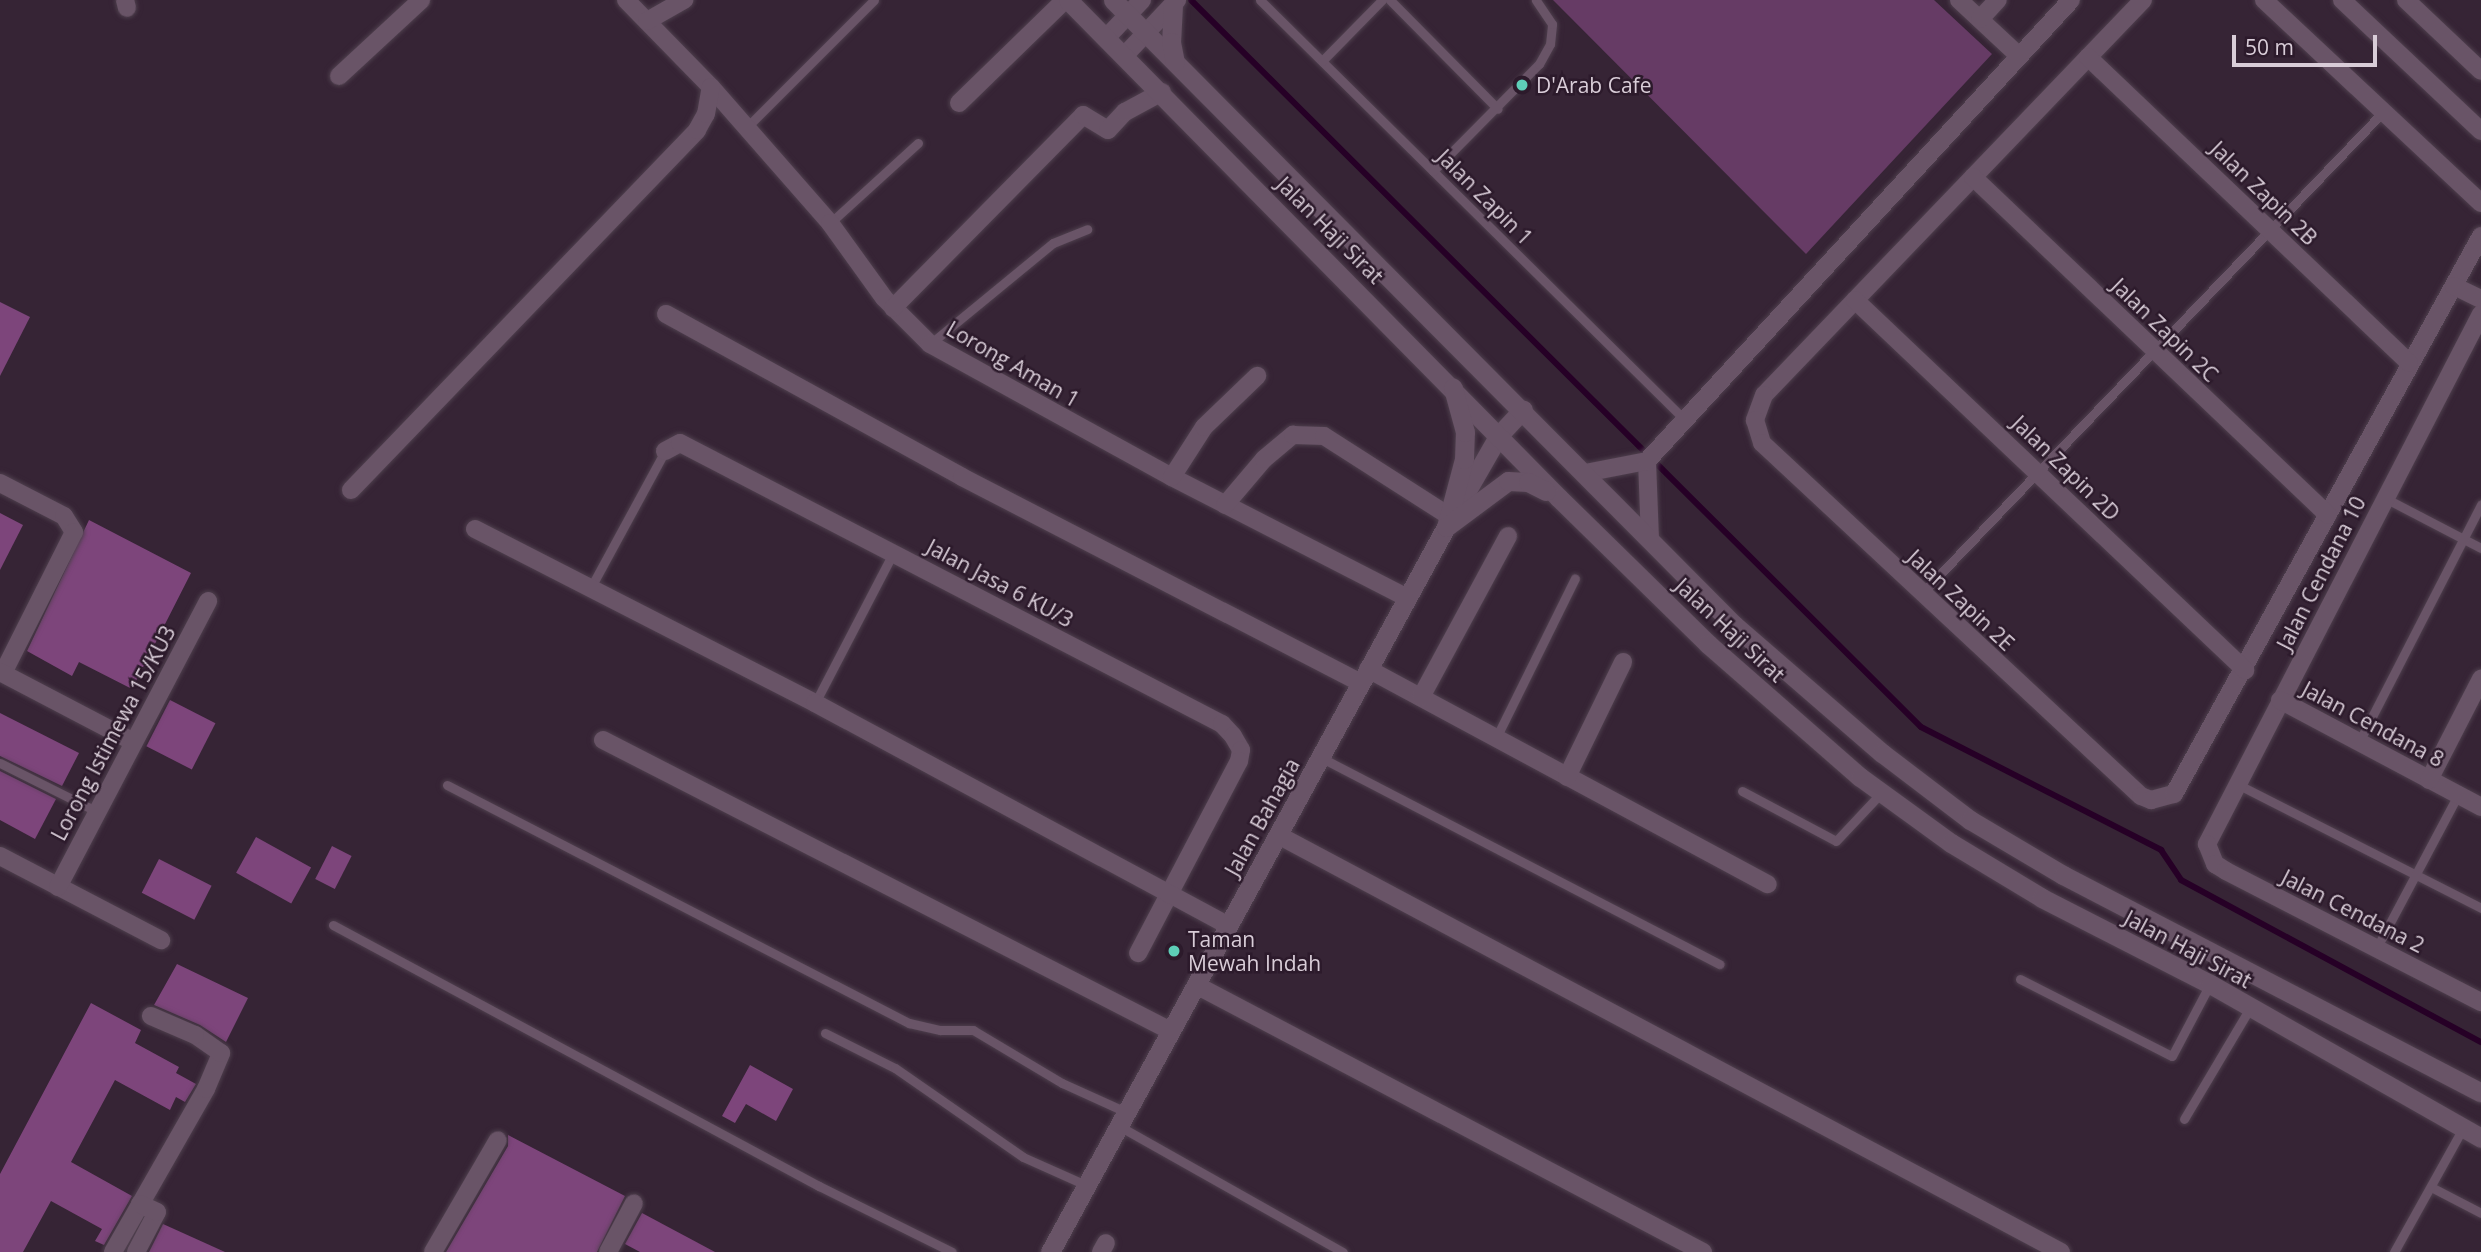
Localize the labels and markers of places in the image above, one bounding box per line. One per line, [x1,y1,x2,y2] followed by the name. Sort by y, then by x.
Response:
[1536,72,1651,98] place label: D'Arab Cafe
[1514,77,1530,93] marker: D'Arab Cafe
[1188,926,1321,976] place label: Taman Mewah Indah
[1166,943,1182,959] marker: Taman Mewah Indah

